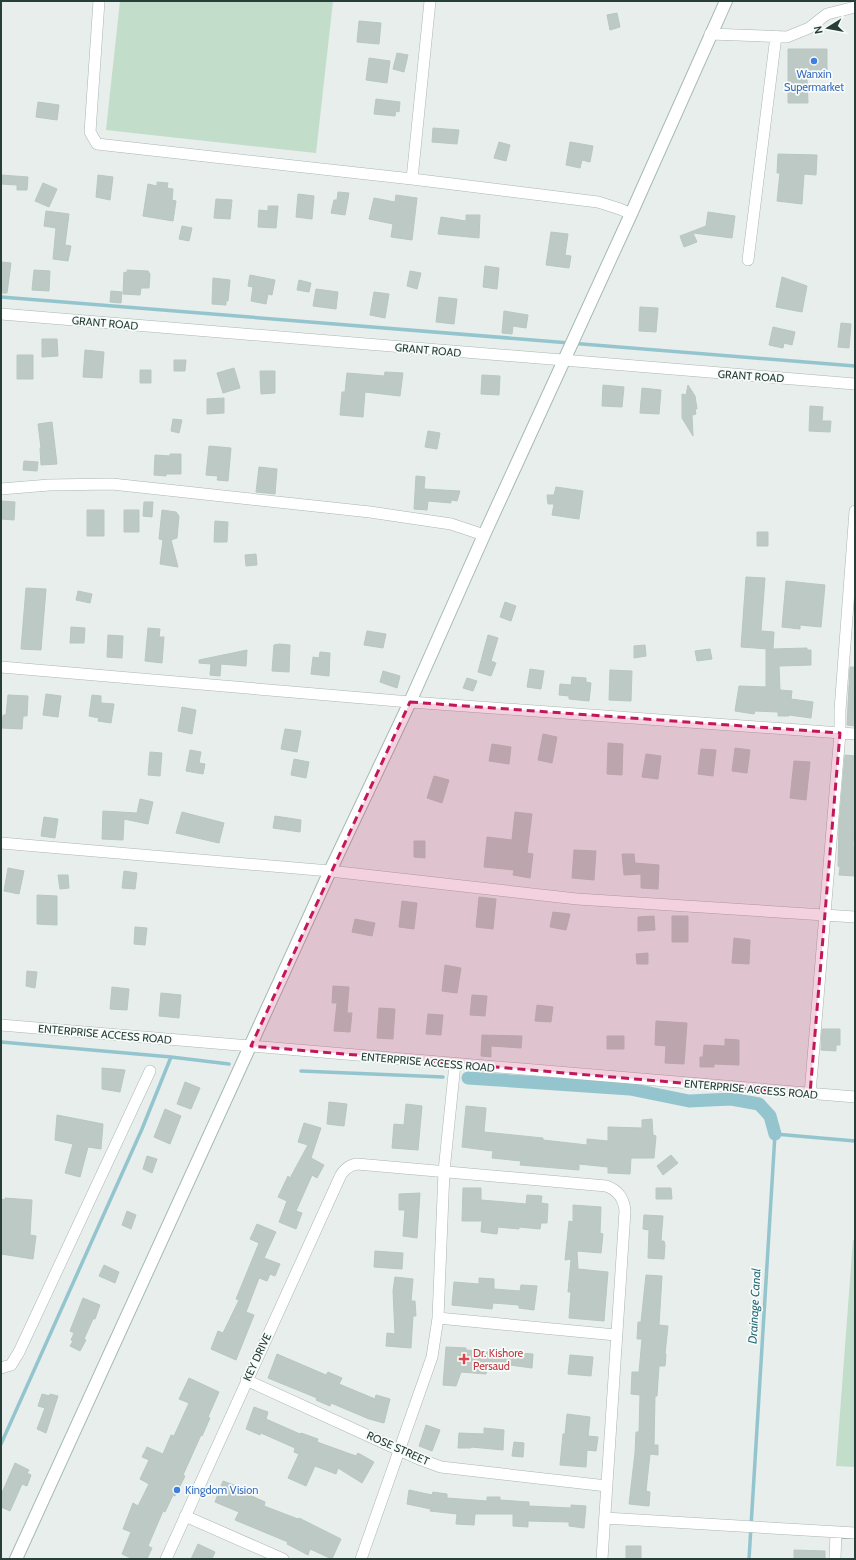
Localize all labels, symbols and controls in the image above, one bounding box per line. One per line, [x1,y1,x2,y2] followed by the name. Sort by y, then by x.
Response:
[808,8,848,48] north arrow
[811,25,826,35] text: N
[809,56,819,66] marker: Wanxin Supermarket
[784,67,844,94] place label: Wanxin Supermarket
[71,313,139,333] street label: GRANT ROAD
[394,340,462,360] street label: GRANT ROAD
[717,367,785,385] street label: GRANT ROAD
[37,1021,173,1047] street label: ENTERPRISE ACCESS ROAD
[360,1049,496,1075] street label: ENTERPRISE ACCESS ROAD
[683,1076,819,1102] street label: ENTERPRISE ACCESS ROAD
[745,1268,763,1344] water label: Drainage Canal
[240,1331,274,1383] street label: KEY DRIVE
[473,1346,524,1373] place label: Dr. Kishore Persaud
[458,1353,470,1365] marker: Dr. Kishore Persaud
[365,1428,432,1468] street label: ROSE STREET
[185,1483,258,1497] place label: Kingdom Vision
[172,1485,182,1495] marker: Kingdom Vision

